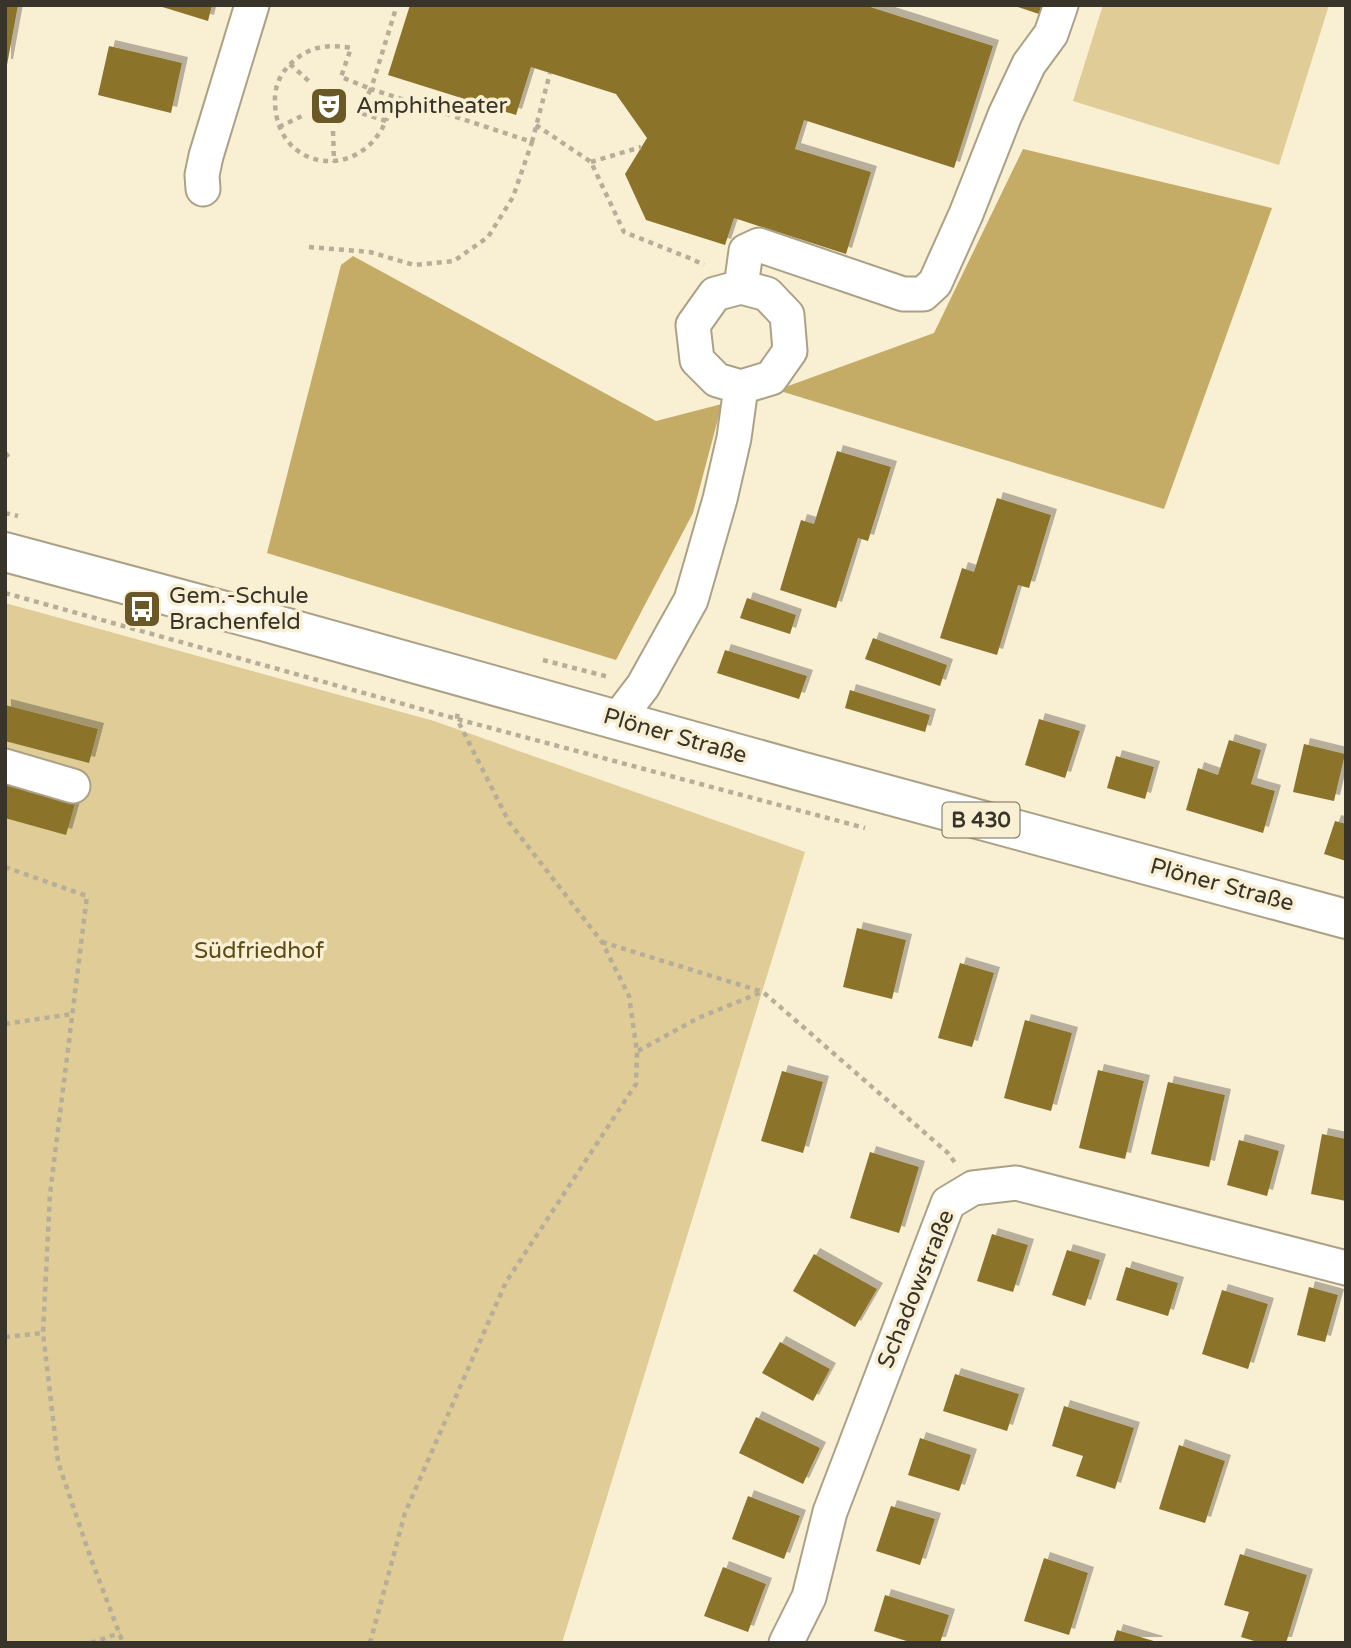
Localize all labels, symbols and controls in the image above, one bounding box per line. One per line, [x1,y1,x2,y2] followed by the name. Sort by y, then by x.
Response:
[308,85,350,127] theatre icon: Amphitheater
[356,92,507,120] place label: Amphitheater
[169,582,309,636] place label: Gem.-Schule Brachenfeld
[121,588,163,630] bus stop icon: Gem.-Schule Brachenfeld
[600,702,750,770] street label: Plöner Straße
[942,802,1020,838] road number: B 430
[1147,852,1297,918] street label: Plöner Straße
[194,937,324,965] park label: Südfriedhof
[871,1206,961,1372] street label: Schadowstraße

